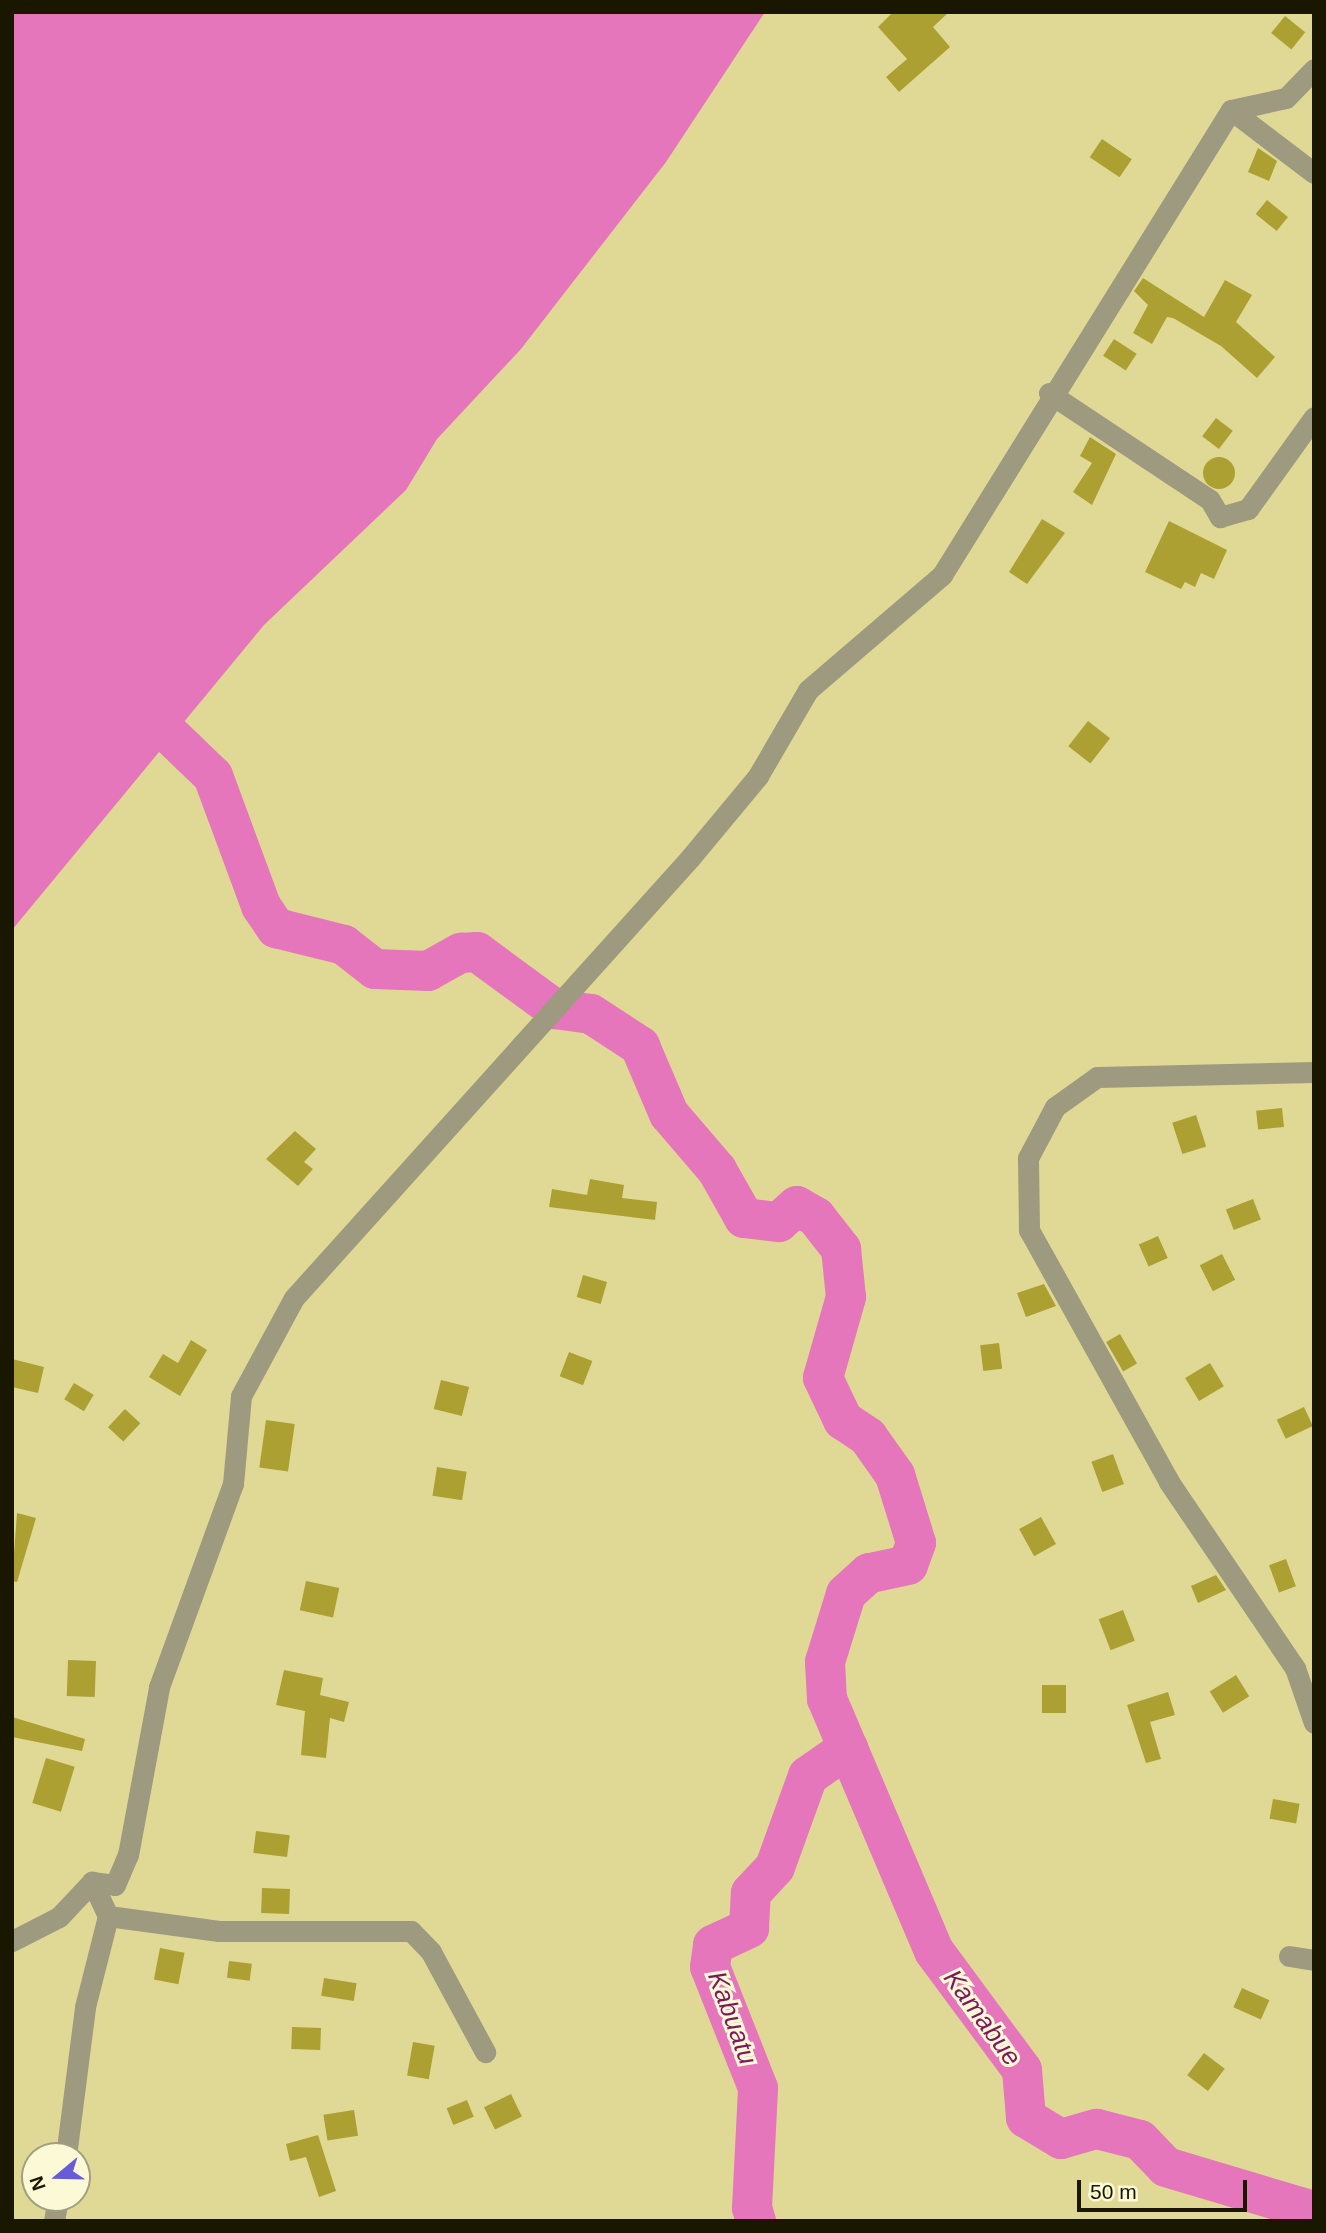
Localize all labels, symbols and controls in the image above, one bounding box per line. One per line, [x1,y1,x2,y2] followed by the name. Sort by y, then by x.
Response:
[937,1964,1027,2072] water label: Kamabue
[701,1967,763,2069] water label: Kabuatu
[21,2142,91,2212] north arrow
[1081,2166,1251,2210] scale bar
[25,2173,50,2193] text: N
[1090,2180,1137,2203] text: 50 m

